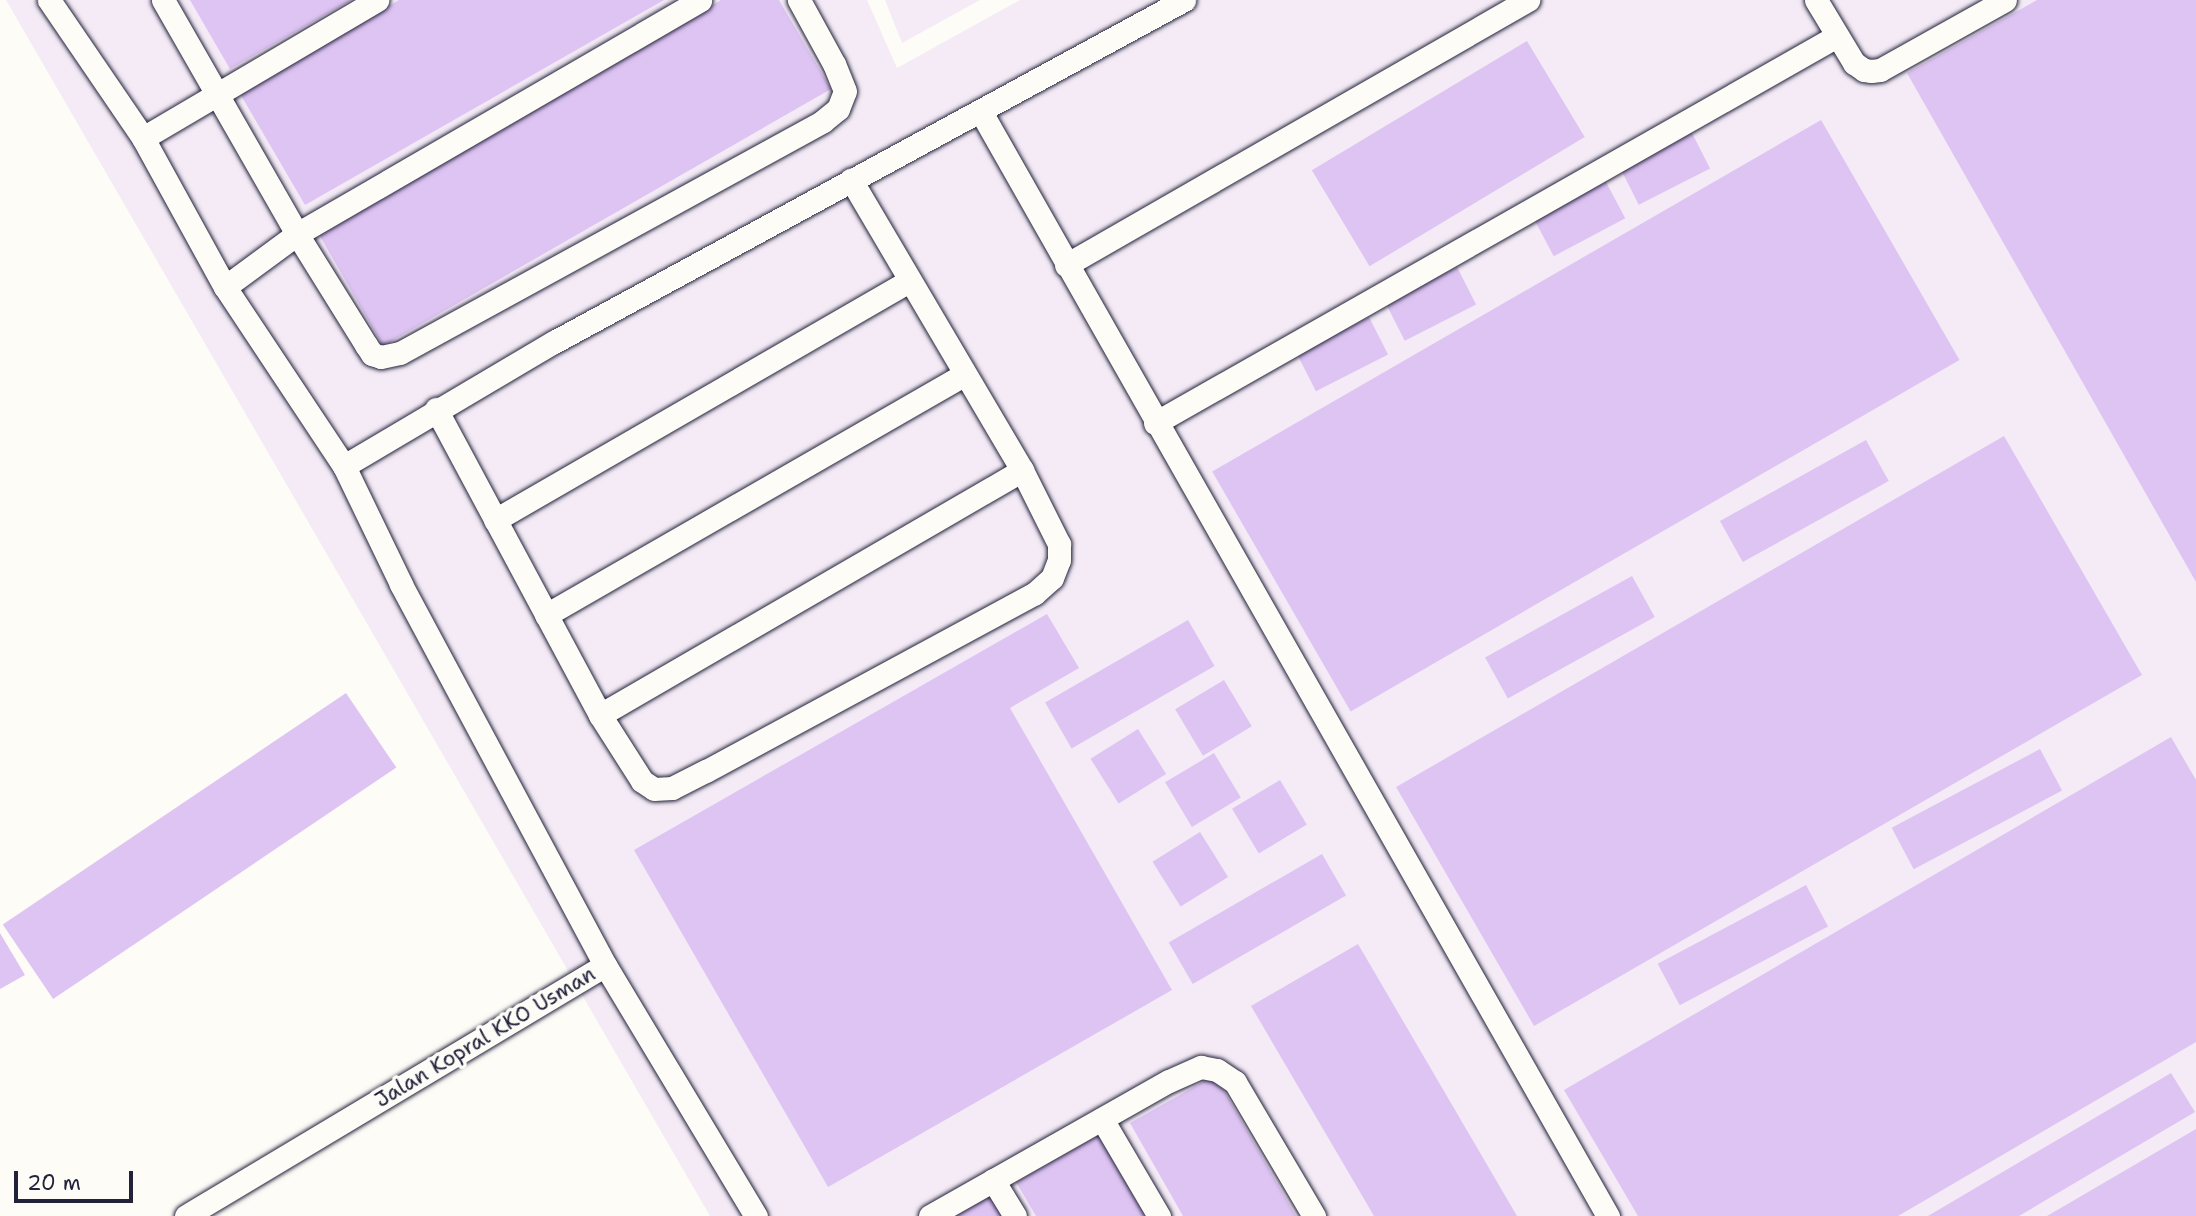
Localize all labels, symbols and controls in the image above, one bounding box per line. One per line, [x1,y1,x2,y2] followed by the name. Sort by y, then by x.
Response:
[370,961,600,1113] street label: Jalan Kopral KKO Usman
[18,1156,136,1200] scale bar
[27,1169,81,1197] text: 20 m

